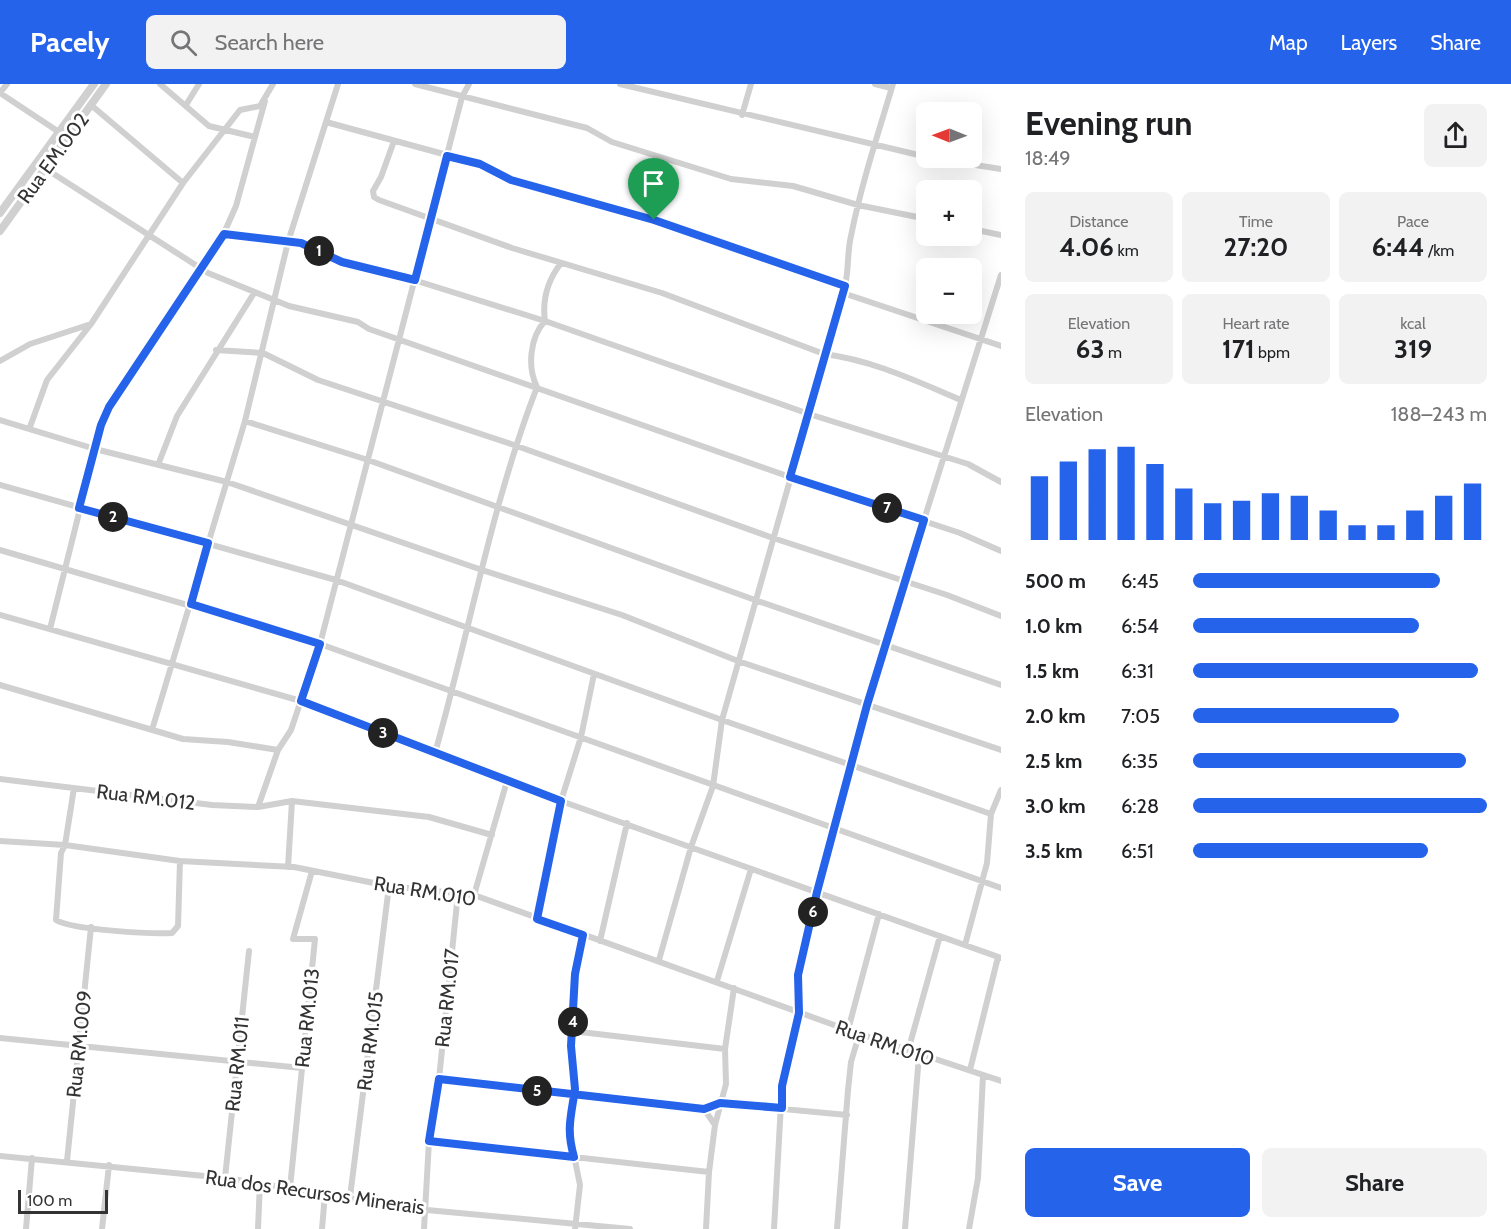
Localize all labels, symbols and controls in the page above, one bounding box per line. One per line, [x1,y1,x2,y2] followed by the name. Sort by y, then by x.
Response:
[146,15,566,69] search box
[30,25,110,59] text: Pacely
[167,26,200,59] icon: search
[215,29,324,56] text: Search here
[1269,30,1308,55] text: Map
[1341,30,1397,55] text: Layers
[1430,30,1481,55] text: Share
[916,102,982,168] north arrow
[916,102,982,324] map controls
[1025,103,1192,143] text: Evening run
[1424,104,1487,167] button: share
[12,108,94,208] street label: Rua EM.002
[1025,146,1071,170] text: 18:49
[628,158,679,220] pin
[637,167,670,200] icon: arrive
[916,180,982,246] button: +
[1070,212,1128,231] text: Distance
[1239,212,1273,231] text: Time
[1397,212,1429,231] text: Pace
[1059,231,1114,263] text: 4.06
[1224,231,1288,263] text: 27:20
[1372,231,1424,263] text: 6:44
[304,236,334,266] pin: 1
[316,241,322,260] text: 1
[1114,241,1139,260] text: km
[1424,241,1454,260] text: /km
[916,258,982,324] button: −
[1068,314,1130,333] text: Elevation
[1223,314,1289,333] text: Heart rate
[1400,314,1426,333] text: kcal
[1076,333,1105,365] text: 63
[1222,333,1255,365] text: 171
[1394,333,1432,365] text: 319
[1105,343,1122,362] text: m
[1255,343,1290,362] text: bpm
[1025,402,1103,426] text: Elevation
[1391,402,1487,426] text: 188–243 m
[872,493,902,523] pin: 7
[883,498,891,517] text: 7
[98,502,128,532] pin: 2
[109,507,117,526] text: 2
[1025,569,1086,593] text: 500 m
[1121,569,1159,593] text: 6:45
[1025,614,1082,638] text: 1.0 km
[1121,614,1159,638] text: 6:54
[1025,659,1079,683] text: 1.5 km
[1121,659,1154,683] text: 6:31
[1025,704,1086,728] text: 2.0 km
[1121,704,1160,728] text: 7:05
[368,718,398,748] pin: 3
[379,723,387,742] text: 3
[1025,749,1082,773] text: 2.5 km
[1121,749,1158,773] text: 6:35
[95,779,197,815] street label: Rua RM.012
[1025,794,1086,818] text: 3.0 km
[1121,794,1159,818] text: 6:28
[1025,839,1083,863] text: 3.5 km
[1121,839,1154,863] text: 6:51
[372,871,478,911] street label: Rua RM.010
[798,897,828,927] pin: 6
[809,902,818,921] text: 6
[430,947,464,1049] street label: Rua RM.017
[290,967,324,1069] street label: Rua RM.013
[61,989,97,1099] street label: Rua RM.009
[352,990,388,1092] street label: Rua RM.015
[558,1007,588,1037] pin: 4
[568,1012,578,1031] text: 4
[220,1015,254,1113] street label: Rua RM.011
[832,1015,938,1071] street label: Rua RM.010
[522,1076,552,1106] pin: 5
[533,1081,541,1100] text: 5
[1025,1148,1250,1217] button: Save
[1262,1148,1487,1217] button: Share
[204,1165,426,1219] street label: Rua dos Recursos Minerais
[18,1187,108,1214] scale bar
[27,1191,72,1210] text: 100 m

